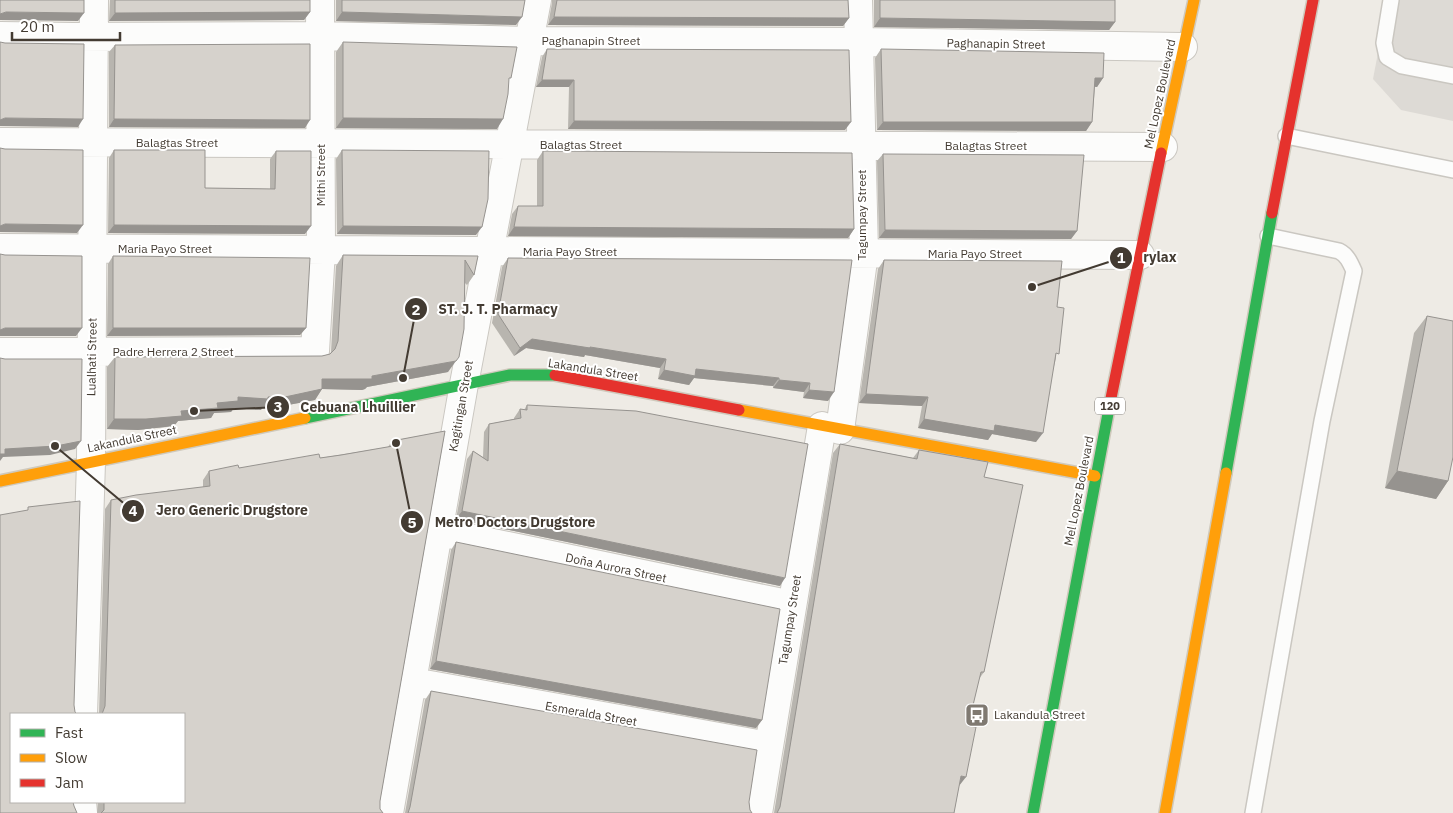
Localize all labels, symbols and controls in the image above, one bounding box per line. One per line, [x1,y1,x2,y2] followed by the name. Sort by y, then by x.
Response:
[12,10,120,42] scale bar
[20,17,55,36] text: 20 m
[542,33,640,48] street label: Paghanapin Street
[946,35,1046,52] street label: Paghanapin Street
[1141,38,1178,150] street label: Mel Lopez Boulevard
[136,135,218,150] street label: Balagtas Street
[540,137,622,152] street label: Balagtas Street
[945,138,1027,153] street label: Balagtas Street
[313,144,328,206] street label: Mithi Street
[854,169,869,261] street label: Tagumpay Street
[118,241,212,256] street label: Maria Payo Street
[1108,243,1186,272] callout: rylax
[523,244,617,259] street label: Maria Payo Street
[928,246,1022,261] street label: Maria Payo Street
[1116,248,1126,267] text: 1
[1143,248,1177,266] text: rylax
[403,295,568,324] callout: ST. J. T. Pharmacy
[411,300,421,319] text: 2
[438,300,558,318] text: ST. J. T. Pharmacy
[83,318,100,396] street label: Lualhati Street
[112,344,234,359] street label: Padre Herrera 2 Street
[547,355,639,384] street label: Lakandula Street
[445,359,476,453] street label: Kagitingan Street
[265,392,426,421] callout: Cebuana Lhuillier
[273,397,283,416] text: 3
[300,398,416,416] text: Cebuana Lhuillier
[1095,398,1125,414] road number: 120
[86,422,178,455] street label: Lakandula Street
[1061,435,1097,547] street label: Mel Lopez Boulevard
[121,496,318,525] callout: Jero Generic Drugstore
[128,501,138,520] text: 4
[156,501,308,519] text: Jero Generic Drugstore
[400,508,606,537] callout: Metro Doctors Drugstore
[407,513,417,532] text: 5
[435,513,595,531] text: Metro Doctors Drugstore
[564,549,668,586] street label: Doña Aurora Street
[775,574,804,666] street label: Tagumpay Street
[544,698,638,729] street label: Esmeralda Street
[964,702,990,728] bus stop icon: Lakandula Street
[994,707,1085,722] place label: Lakandula Street
[10,713,185,803] legend
[55,723,83,742] text: Fast
[55,748,88,767] text: Slow
[55,773,84,792] text: Jam

